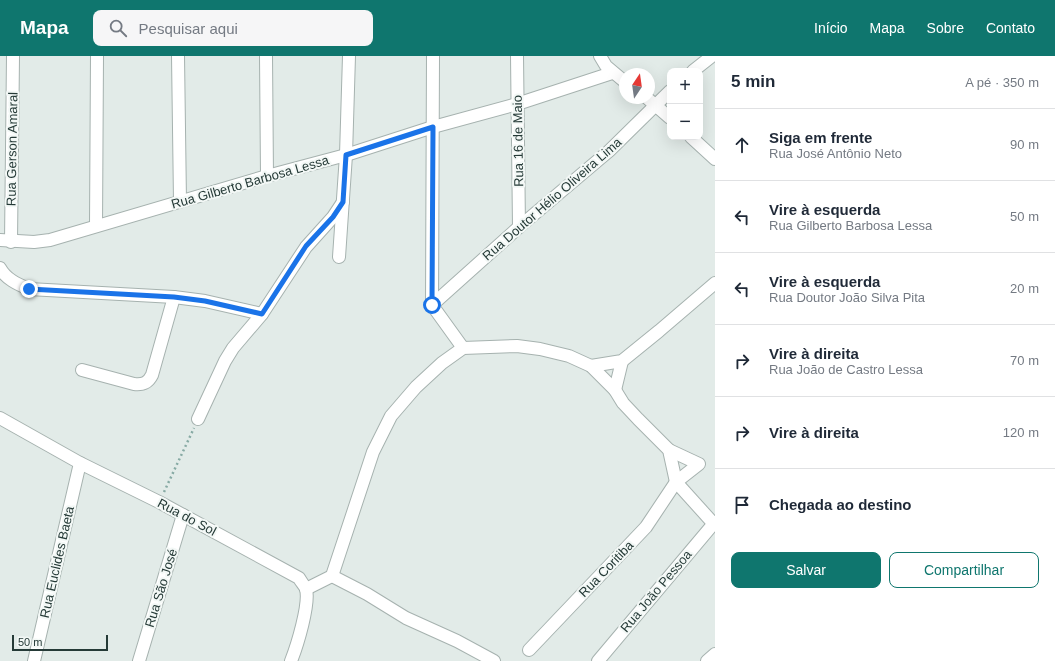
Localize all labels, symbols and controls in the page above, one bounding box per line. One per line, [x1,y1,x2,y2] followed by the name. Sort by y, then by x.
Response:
[93,10,373,46] search box
[20,17,69,38] text: Mapa
[107,17,129,39] icon: search
[139,20,238,37] text: Pesquisar aqui
[814,20,848,36] text: Início
[870,20,905,36] text: Mapa
[927,20,964,36] text: Sobre
[986,20,1035,36] text: Contato
[619,68,655,104] north arrow
[667,68,703,140] map controls
[667,68,703,104] button: +
[731,72,775,91] text: 5 min
[965,75,1039,90] text: A pé · 350 m
[4,92,20,206] street label: Rua Gerson Amaral
[510,95,526,187] street label: Rua 16 de Maio
[667,104,703,140] button: −
[769,129,872,146] text: Siga em frente
[479,134,625,263] street label: Rua Doutor Hélio Oliveira Lima
[731,134,753,156] icon: ahead
[1010,137,1039,152] text: 90 m
[769,146,902,161] text: Rua José Antônio Neto
[169,152,331,212] street label: Rua Gilberto Barbosa Lessa
[769,201,880,218] text: Vire à esquerda
[731,206,753,228] icon: left
[1010,209,1039,224] text: 50 m
[769,218,932,233] text: Rua Gilberto Barbosa Lessa
[769,273,880,290] text: Vire à esquerda
[731,278,753,300] icon: left
[20,280,38,298] route end
[1010,281,1039,296] text: 20 m
[769,290,925,305] text: Rua Doutor João Silva Pita
[423,296,441,314] route start
[769,345,859,362] text: Vire à direita
[731,350,753,372] icon: right
[1010,353,1039,368] text: 70 m
[769,362,923,377] text: Rua João de Castro Lessa
[731,422,753,444] icon: right
[769,424,859,441] text: Vire à direita
[1003,425,1039,440] text: 120 m
[731,494,753,516] icon: arrive
[155,495,219,539] street label: Rua do Sol
[769,496,912,513] text: Chegada ao destino
[37,504,77,619] street label: Rua Euclides Baeta
[576,537,637,600] street label: Rua Coritiba
[617,546,695,635] street label: Rua João Pessoa
[142,547,180,629] street label: Rua São José
[731,552,881,588] button: Salvar
[889,552,1039,588] button: Compartilhar
[12,633,108,652] scale bar
[18,636,42,648] text: 50 m

